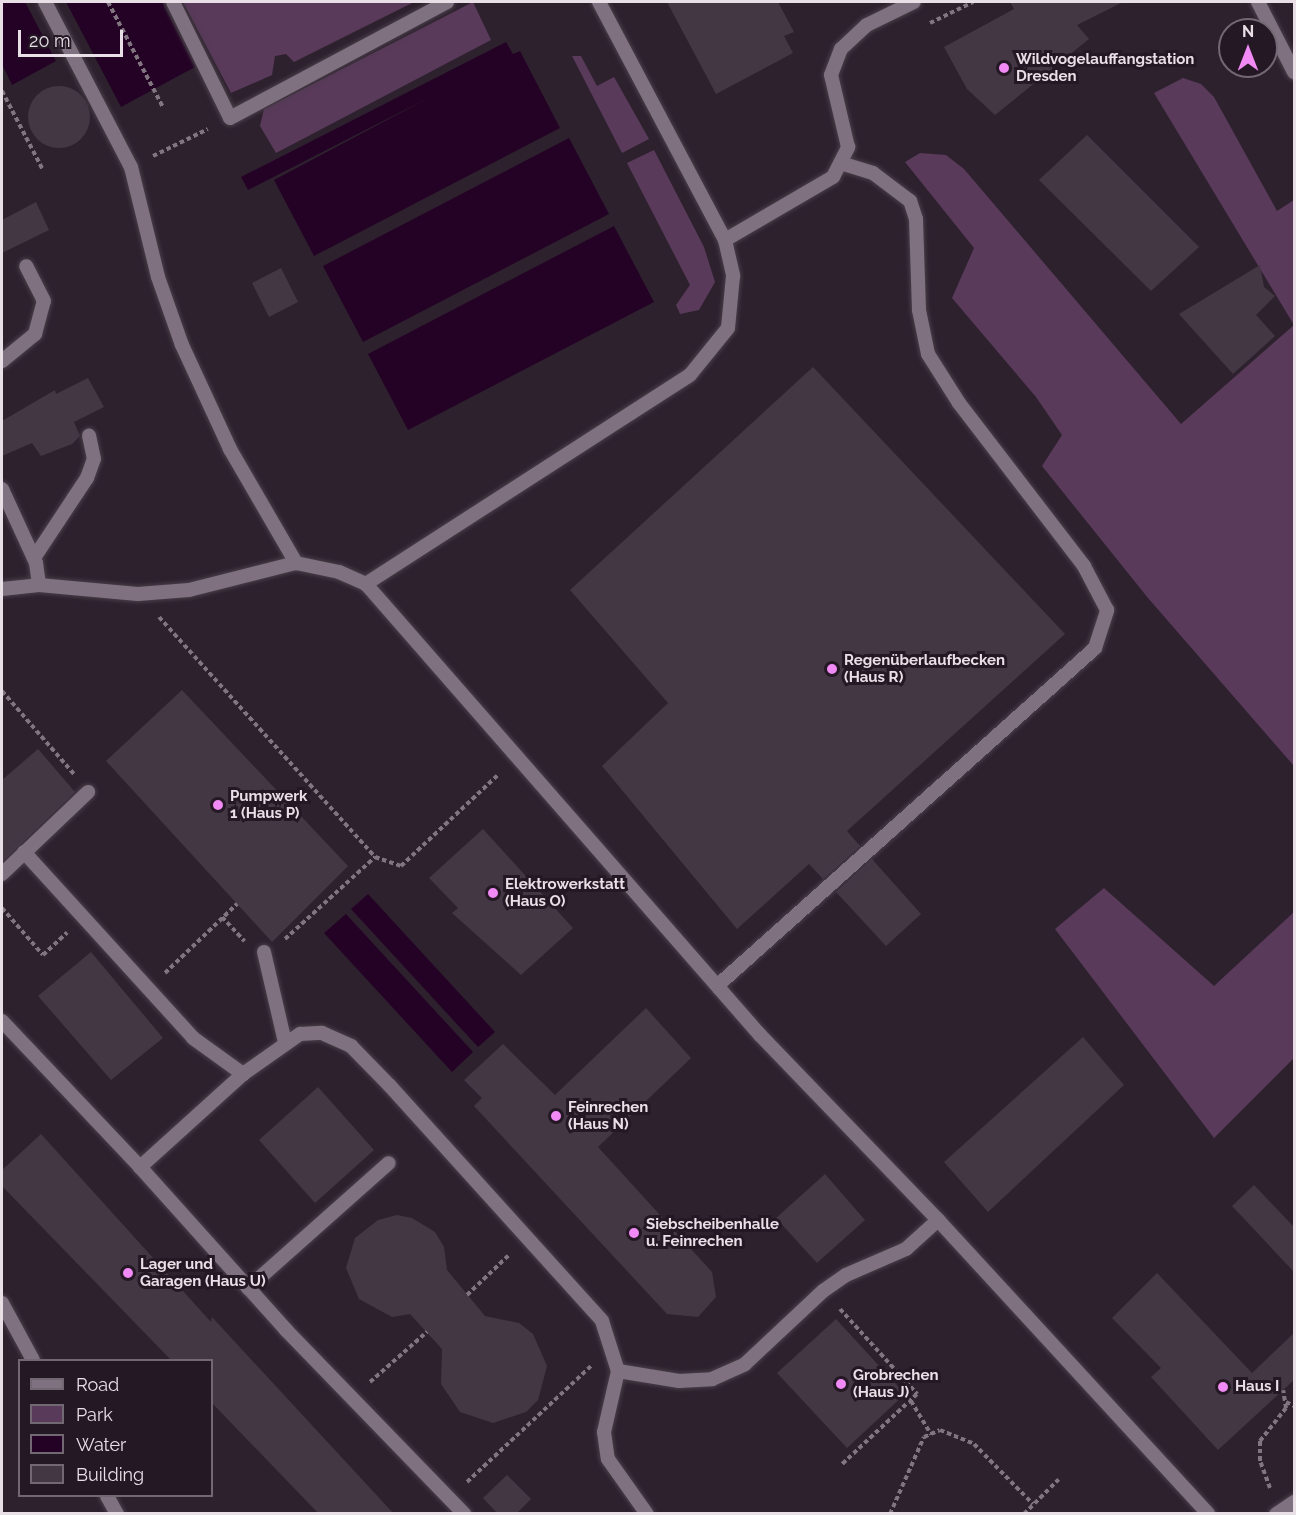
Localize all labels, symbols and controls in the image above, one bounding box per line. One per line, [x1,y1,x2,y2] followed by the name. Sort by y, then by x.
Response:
[21,18,126,56] scale bar
[1218,18,1278,78] north arrow
[1242,22,1254,41] text: N
[29,30,71,51] text: 20 m
[1016,50,1194,85] place label: Wildvogelauffangstation Dresden
[997,61,1011,75] marker: Wildvogelauffangstation Dresden
[844,651,1005,686] place label: Regenüberlaufbecken (Haus R)
[825,662,839,676] marker: Regenüberlaufbecken (Haus R)
[230,787,307,822] place label: Pumpwerk 1 (Haus P)
[211,798,225,812] marker: Pumpwerk 1 (Haus P)
[505,875,625,910] place label: Elektrowerkstatt (Haus O)
[486,886,500,900] marker: Elektrowerkstatt (Haus O)
[568,1098,648,1133] place label: Feinrechen (Haus N)
[549,1109,563,1123] marker: Feinrechen (Haus N)
[646,1215,779,1250] place label: Siebscheibenhalle u. Feinrechen
[627,1226,641,1240] marker: Siebscheibenhalle u. Feinrechen
[140,1255,266,1290] place label: Lager und Garagen (Haus U)
[121,1266,135,1280] marker: Lager und Garagen (Haus U)
[18,1359,213,1497] legend
[853,1366,938,1401] place label: Grobrechen (Haus J)
[76,1374,119,1395] text: Road
[834,1377,848,1391] marker: Grobrechen (Haus J)
[1235,1378,1279,1396] place label: Haus I
[1216,1380,1230,1394] marker: Haus I
[76,1404,113,1425] text: Park
[76,1434,126,1455] text: Water
[76,1464,144,1485] text: Building

